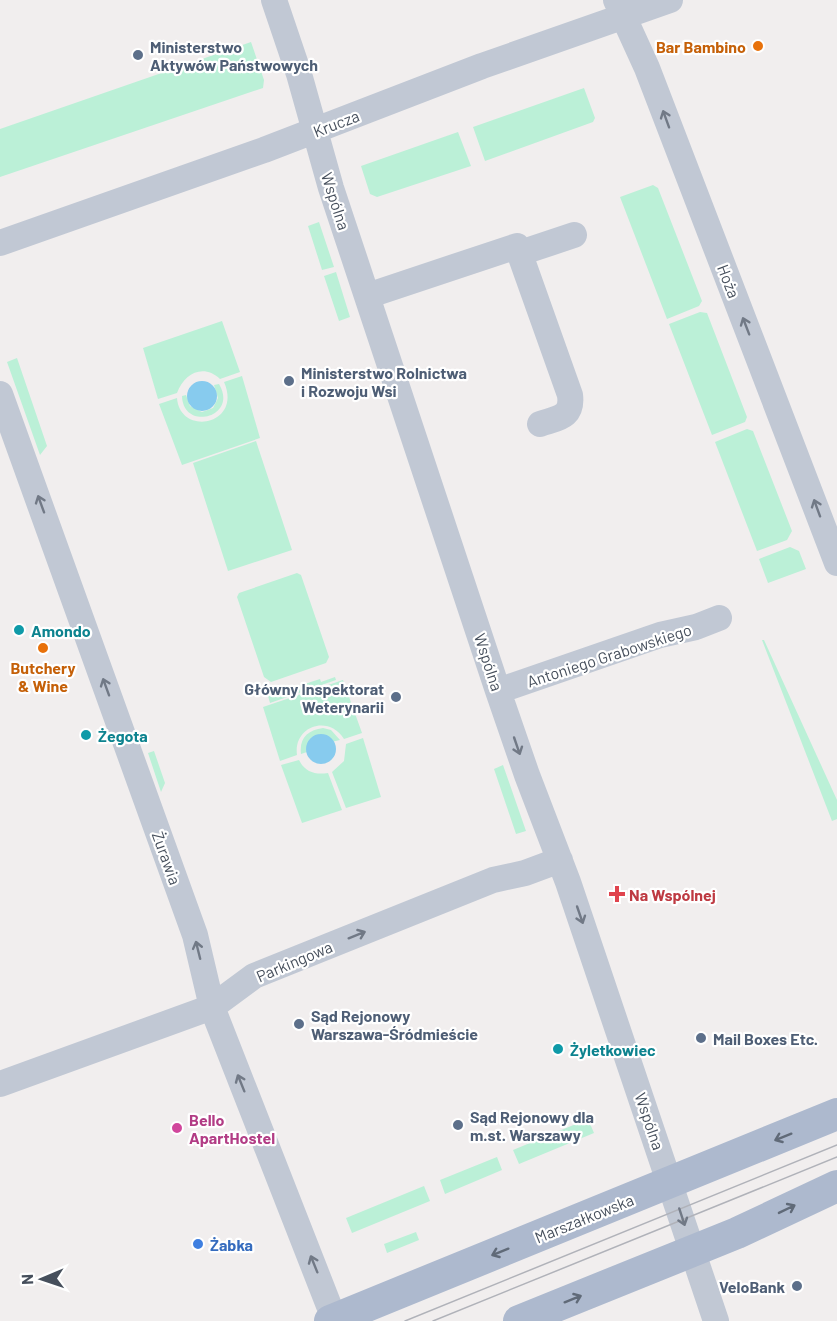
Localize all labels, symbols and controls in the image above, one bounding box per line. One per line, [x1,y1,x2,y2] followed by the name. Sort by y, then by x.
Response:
[150,37,318,74] place label: Ministerstwo Aktywów Państwowych
[656,37,746,56] place label: Bar Bambino
[751,39,765,53] marker: Bar Bambino
[131,48,145,62] marker: Ministerstwo Aktywów Państwowych
[310,106,362,140] street label: Krucza
[660,110,671,129] one-way arrow
[318,170,354,232] street label: Wspólna
[714,261,744,301] street label: Hoża
[740,318,751,336] one-way arrow
[301,363,467,400] place label: Ministerstwo Rolnictwa i Rozwoju Wsi
[282,374,296,388] marker: Ministerstwo Rolnictwa i Rozwoju Wsi
[34,495,45,514] one-way arrow
[810,499,821,518] one-way arrow
[524,619,694,691] street label: Antoniego Grabowskiego
[31,621,91,640] place label: Amondo
[12,623,26,637] marker: Amondo
[471,631,507,693] street label: Wspólna
[36,641,50,655] marker: Butchery & Wine
[11,658,75,695] place label: Butchery & Wine
[100,678,111,697] one-way arrow
[244,679,384,716] place label: Główny Inspektorat Weterynarii
[389,690,403,704] marker: Główny Inspektorat Weterynarii
[98,726,148,745] place label: Żegota
[79,728,93,742] marker: Żegota
[512,736,523,755] one-way arrow
[149,829,185,887] street label: Żurawia
[629,885,716,904] place label: Na Wspólnej
[610,887,624,901] marker: Na Wspólnej
[575,905,586,924] one-way arrow
[348,929,366,940] one-way arrow
[253,937,335,985] street label: Parkingowa
[192,941,204,960] one-way arrow
[311,1006,478,1043] place label: Sąd Rejonowy Warszawa-Śródmieście
[292,1017,306,1031] marker: Sąd Rejonowy Warszawa-Śródmieście
[713,1029,818,1048] place label: Mail Boxes Etc.
[694,1031,708,1045] marker: Mail Boxes Etc.
[570,1040,656,1059] place label: Żyletkowiec
[551,1042,565,1056] marker: Żyletkowiec
[235,1075,246,1093] one-way arrow
[631,1090,669,1152] street label: Wspólna
[470,1107,594,1144] place label: Sąd Rejonowy dla m.st. Warszawy
[189,1110,275,1147] place label: Bello ApartHostel
[451,1118,465,1132] marker: Sąd Rejonowy dla m.st. Warszawy
[170,1121,184,1135] marker: Bello ApartHostel
[774,1132,793,1143] one-way arrow
[532,1190,636,1246] street label: Marszałkowska
[777,1202,795,1214] one-way arrow
[677,1207,688,1226] one-way arrow
[210,1235,253,1254] place label: Żabka
[191,1237,205,1251] marker: Żabka
[491,1247,509,1258] one-way arrow
[12,1249,72,1309] north arrow
[308,1256,319,1274] one-way arrow
[17,1274,36,1285] text: N
[719,1277,785,1296] place label: VeloBank
[790,1279,804,1293] marker: VeloBank
[563,1293,582,1304] one-way arrow

